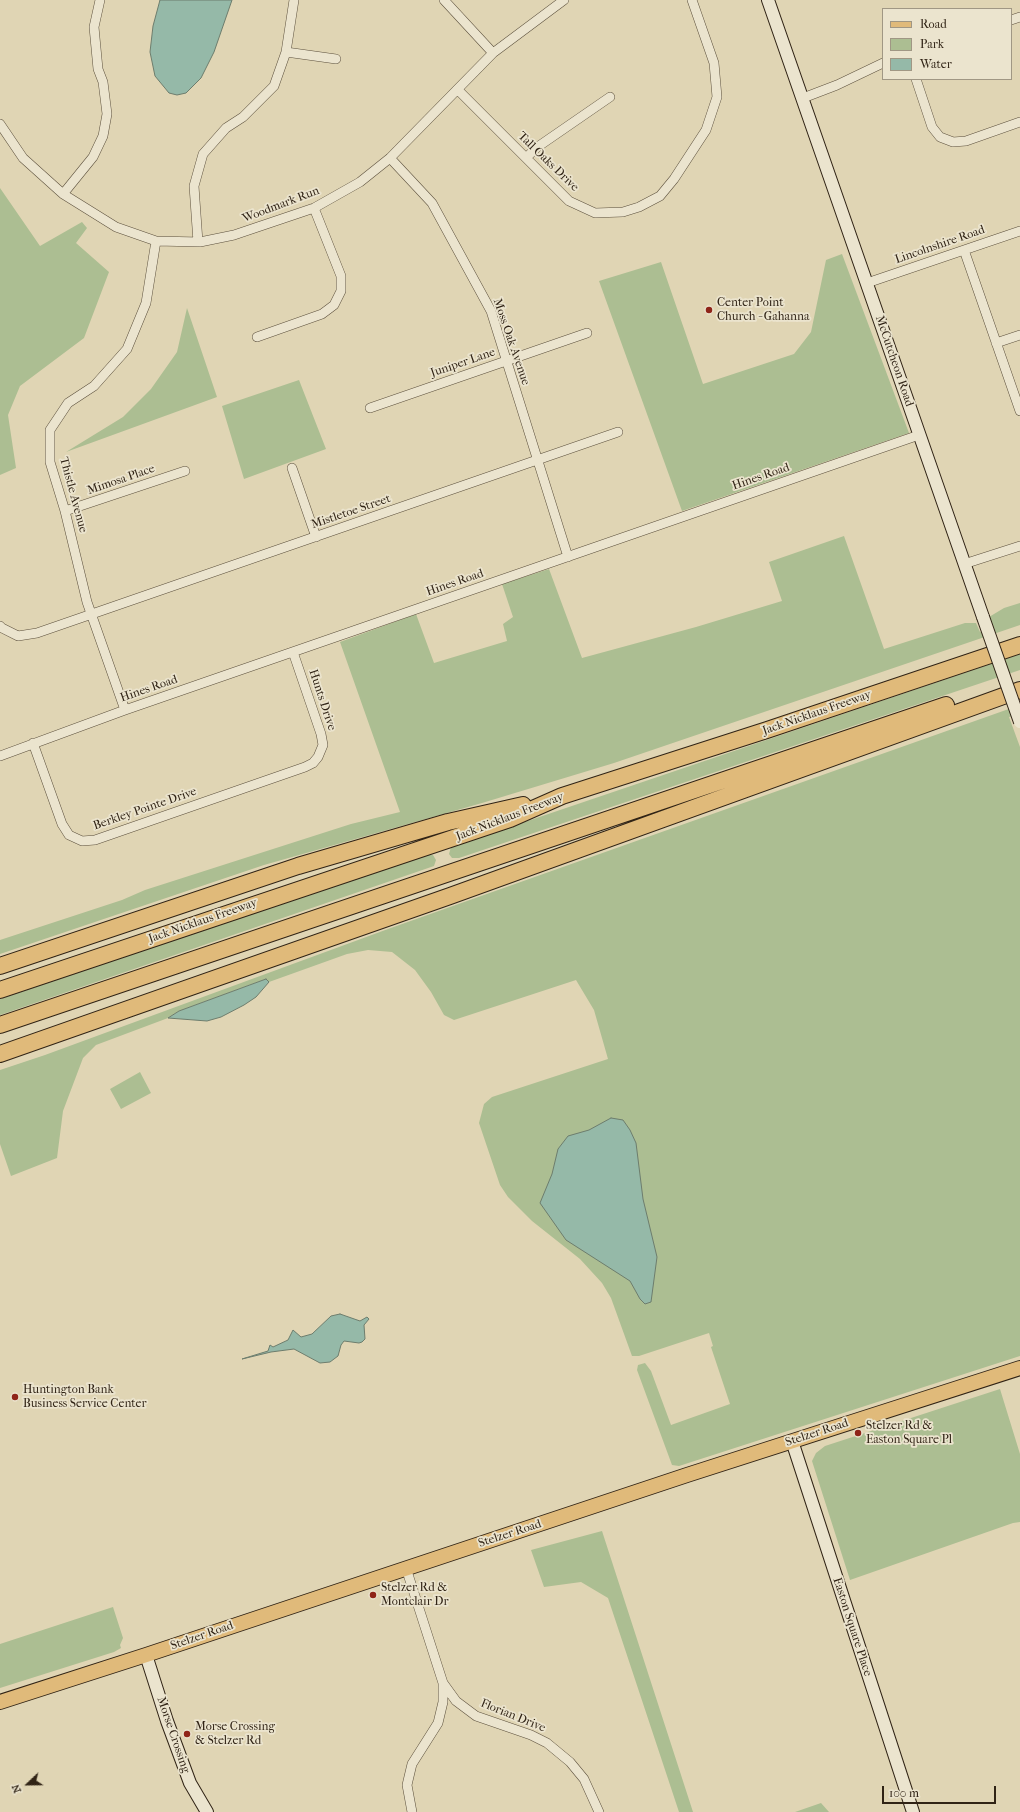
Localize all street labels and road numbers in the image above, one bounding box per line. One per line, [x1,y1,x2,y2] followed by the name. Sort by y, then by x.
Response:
[514,129,582,195] street label: Tall Oaks Drive
[241,184,321,226] street label: Woodmark Run
[893,223,987,267] street label: Lincolnshire Road
[489,297,533,387] street label: Moss Oak Avenue
[872,314,916,408] street label: McCutcheon Road
[429,345,497,381] street label: Juniper Lane
[56,456,90,534] street label: Thistle Avenue
[730,460,792,494] street label: Hines Road
[85,462,157,498] street label: Mimosa Place
[309,492,393,532] street label: Mistletoe Street
[424,566,486,600] street label: Hines Road
[305,668,339,732] street label: Hunts Drive
[118,672,180,706] street label: Hines Road
[761,688,873,738] street label: Jack Nicklaus Freeway
[91,785,199,833] street label: Berkley Pointe Drive
[454,790,566,844] street label: Jack Nicklaus Freeway
[147,896,259,946] street label: Jack Nicklaus Freeway
[784,1416,850,1450] street label: Stelzer Road
[477,1517,543,1551] street label: Stelzer Road
[829,1576,875,1678] street label: Easton Square Place
[169,1619,235,1653] street label: Stelzer Road
[153,1695,193,1775] street label: Morse Crossing
[478,1696,548,1736] street label: Florian Drive

